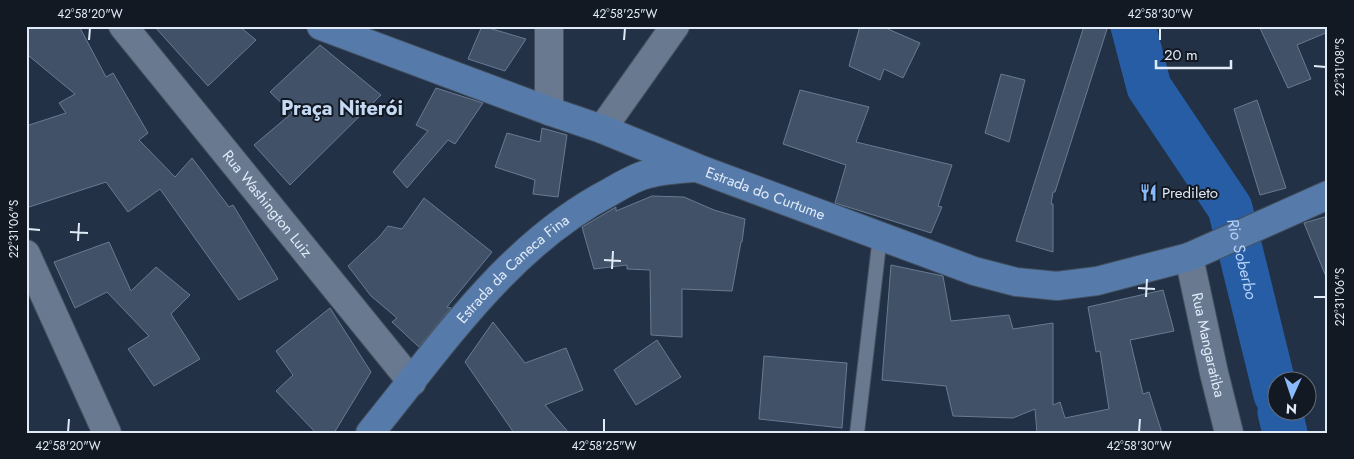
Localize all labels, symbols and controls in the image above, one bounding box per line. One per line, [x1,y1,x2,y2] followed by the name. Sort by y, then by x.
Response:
[57,5,123,23] text: 42°58'20"W
[593,5,658,23] text: 42°58'25"W
[1127,5,1193,23] text: 42°58'30"W
[1331,37,1349,96] text: 22°31'08"S
[1156,38,1232,70] scale bar
[1164,44,1198,66] text: 20 m
[281,94,403,123] district label: Praça Niterói
[217,146,318,262] street label: Rua Washington Luiz
[702,161,829,226] street label: Estrada do Curtume
[1162,182,1218,204] place label: Predileto
[1138,183,1158,203] restaurant icon: Predileto
[5,199,23,258] text: 22°31'06"S
[451,209,574,328] street label: Estrada da Caneca Fina
[1221,216,1263,302] water label: Rio Soberbo
[1331,267,1349,326] text: 22°31'06"S
[1186,290,1231,400] street label: Rua Mangaratiba
[1266,372,1316,422] north arrow
[1285,399,1297,419] text: N
[35,437,101,455] text: 42°58'20"W
[572,437,637,455] text: 42°58'25"W
[1106,437,1172,455] text: 42°58'30"W

